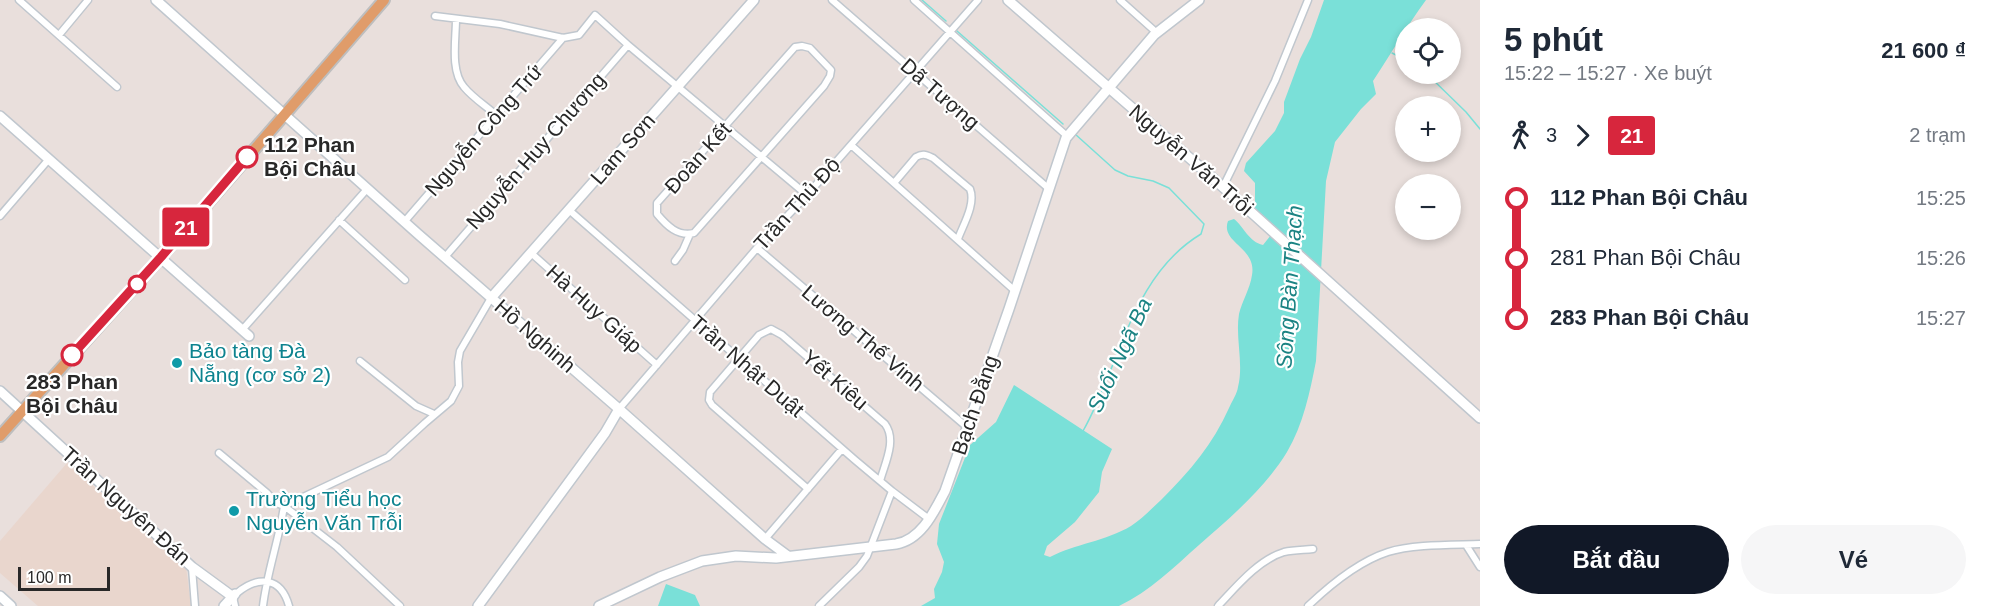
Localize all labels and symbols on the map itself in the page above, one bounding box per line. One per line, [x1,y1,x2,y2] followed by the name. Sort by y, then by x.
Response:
[896,53,984,134] street label: Dã Tượng
[420,59,547,200] street label: Nguyễn Công Trứ
[462,68,610,233] street label: Nguyễn Huy Chương
[1125,100,1258,220] street label: Nguyễn Văn Trỗi
[586,109,660,189] street label: Lam Sơn
[660,117,736,198] street label: Đoàn Kết
[264,133,356,180] place label: 112 Phan Bội Châu
[236,146,258,168] marker: 112 Phan Bội Châu
[749,153,844,255] street label: Trần Thủ Độ
[1271,204,1308,370] water label: Sông Bàn Thạch
[159,208,213,246] line badge: 21
[542,260,647,357] street label: Hà Huy Giáp
[128,275,146,293] unlabelled marker
[798,280,929,395] street label: Lương Thế Vinh
[490,294,580,377] street label: Hồ Nghinh
[1082,294,1157,416] water label: Suối Ngã Ba
[686,310,809,421] street label: Trần Nhật Duật
[189,339,331,386] place label: Bảo tàng Đà Nẵng (cơ sở 2)
[61,344,83,366] marker: 283 Phan Bội Châu
[798,345,873,414] street label: Yết Kiêu
[947,352,1002,458] street label: Bạch Đằng
[170,356,184,370] marker: Bảo tàng Đà Nẵng (cơ sở 2)
[26,370,118,417] place label: 283 Phan Bội Châu
[57,442,195,569] street label: Trần Nguyên Đán
[246,487,402,534] place label: Trường Tiểu học Nguyễn Văn Trỗi
[227,504,241,518] marker: Trường Tiểu học Nguyễn Văn Trỗi
[18,564,110,592] scale bar

